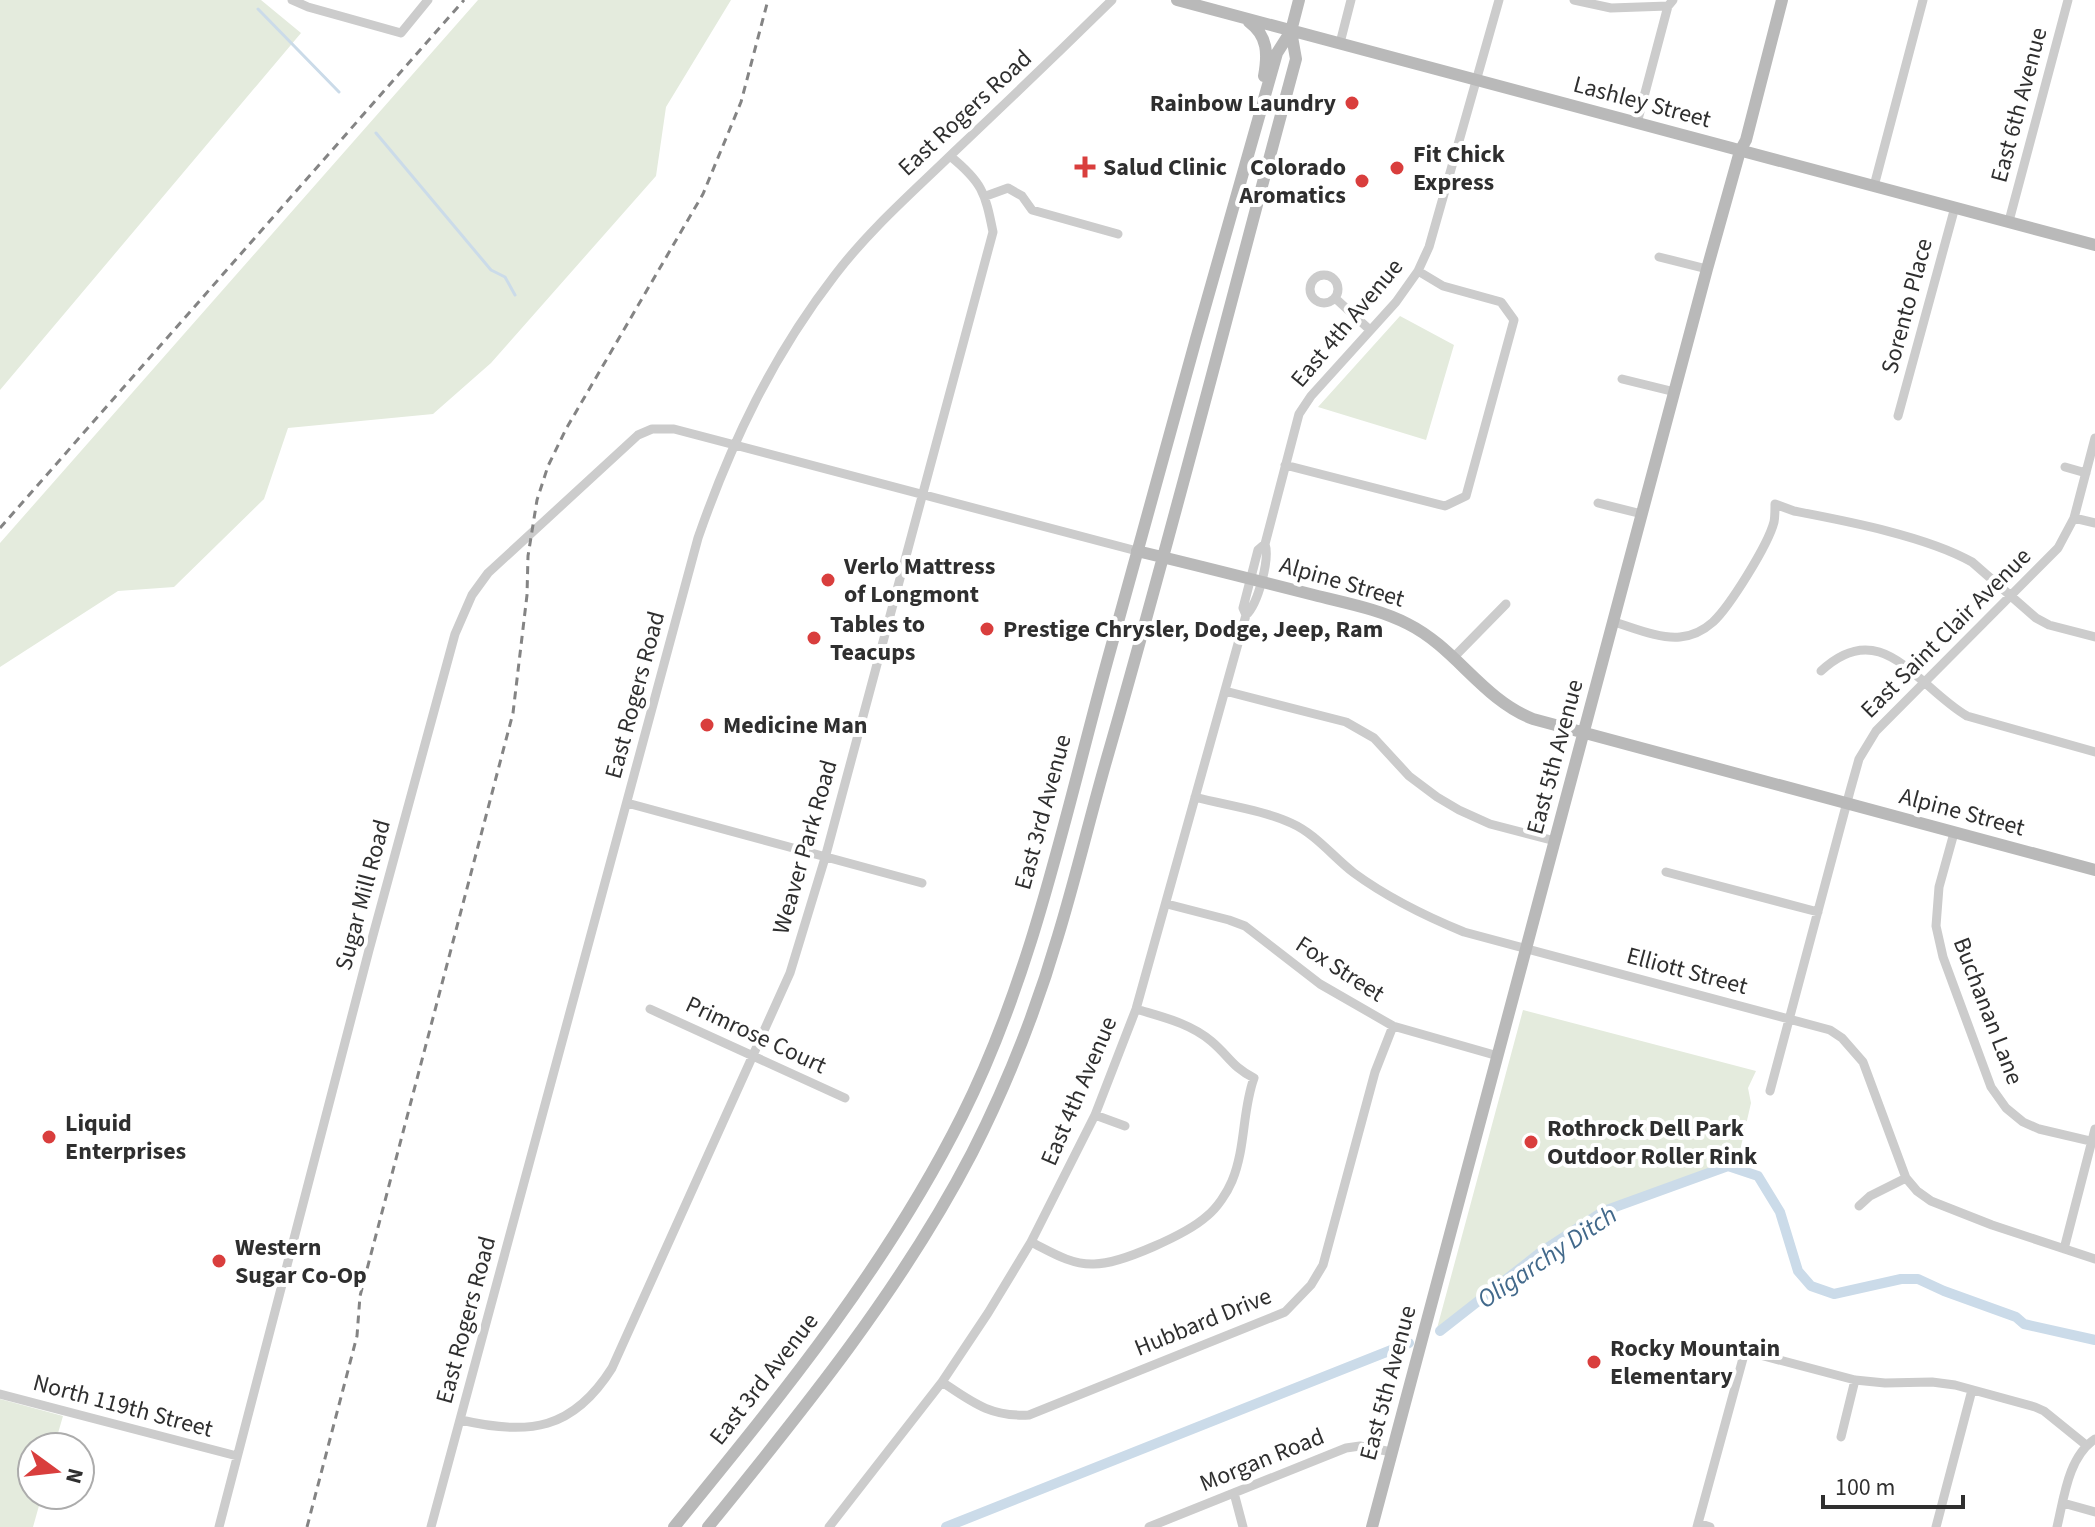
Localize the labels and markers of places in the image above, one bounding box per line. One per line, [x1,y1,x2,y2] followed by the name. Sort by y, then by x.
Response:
[1150,86,1336,121] place label: Rainbow Laundry
[1343,94,1361,112] marker: Rainbow Laundry
[1413,137,1506,200] place label: Fit Chick Express
[1103,150,1227,185] place label: Salud Clinic
[1238,150,1346,213] place label: Colorado Aromatics
[1074,156,1096,178] marker: Salud Clinic
[1388,159,1406,177] marker: Fit Chick Express
[1353,172,1371,190] marker: Colorado Aromatics
[843,549,995,612] place label: Verlo Mattress of Longmont
[819,571,837,589] marker: Verlo Mattress of Longmont
[830,607,925,670] place label: Tables to Teacups
[1003,612,1383,647] place label: Prestige Chrysler, Dodge, Jeep, Ram
[978,620,996,638] marker: Prestige Chrysler, Dodge, Jeep, Ram
[805,629,823,647] marker: Tables to Teacups
[723,708,868,743] place label: Medicine Man
[698,716,716,734] marker: Medicine Man
[65,1106,186,1169] place label: Liquid Enterprises
[1547,1111,1758,1174] place label: Rothrock Dell Park Outdoor Roller Rink
[40,1128,58,1146] marker: Liquid Enterprises
[1522,1133,1540,1151] marker: Rothrock Dell Park Outdoor Roller Rink
[235,1230,367,1293] place label: Western Sugar Co-Op
[210,1252,228,1270] marker: Western Sugar Co-Op
[1610,1331,1780,1394] place label: Rocky Mountain Elementary
[1585,1353,1603,1371] marker: Rocky Mountain Elementary

